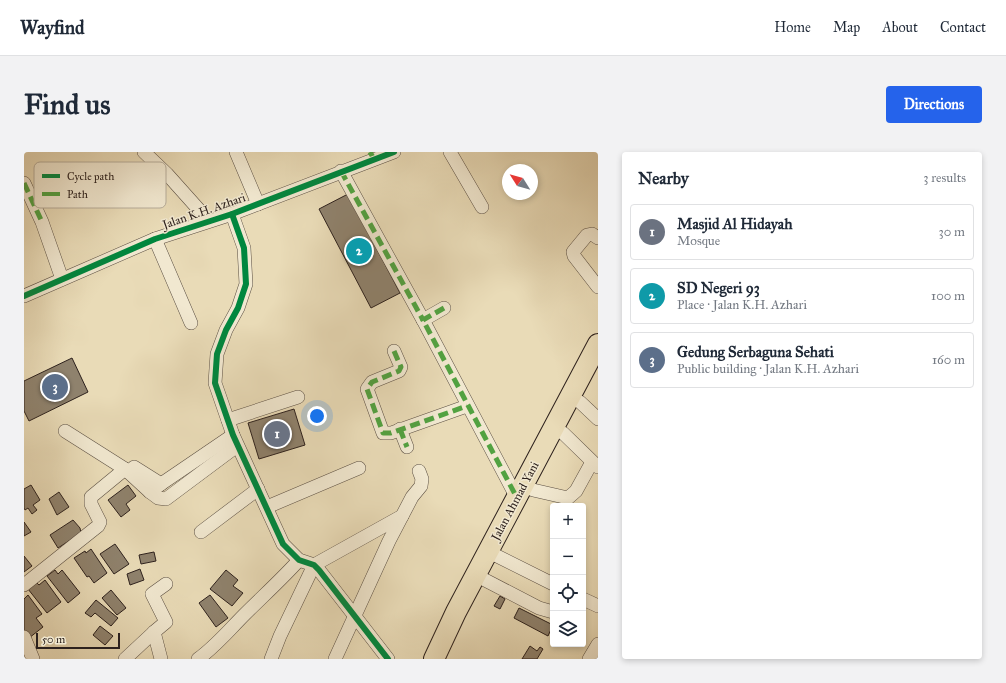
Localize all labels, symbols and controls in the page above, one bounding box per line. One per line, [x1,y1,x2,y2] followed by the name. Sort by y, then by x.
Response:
[20,16,85,39] text: Wayfind
[774,19,811,36] text: Home
[833,19,860,36] text: Map
[882,19,918,36] text: About
[940,19,986,36] text: Contact
[886,86,982,123] button: Directions
[24,87,110,122] text: Find us
[34,162,166,208] legend
[502,164,538,200] north arrow
[638,168,689,189] text: Nearby
[67,170,114,183] text: Cycle path
[923,170,966,186] text: 3 results
[67,188,88,201] text: Path
[159,190,248,233] street label: Jalan K.H. Azhari
[677,215,793,233] text: Masjid Al Hidayah
[649,224,655,240] text: 1
[939,224,965,240] text: 30 m
[677,233,720,249] text: Mosque
[346,236,372,266] pin: 2
[677,279,760,297] text: SD Negeri 93
[649,288,655,304] text: 2
[931,288,965,304] text: 100 m
[677,297,807,313] text: Place · Jalan K.H. Azhari
[677,343,834,361] text: Gedung Serbaguna Sehati
[649,352,655,368] text: 3
[932,352,965,368] text: 160 m
[677,361,859,377] text: Public building · Jalan K.H. Azhari
[42,372,68,402] pin: 3
[307,406,327,426] your location
[264,419,290,449] pin: 1
[487,459,543,545] street label: Jalan Ahmad Yani
[550,503,586,647] map controls
[550,503,586,539] button: +
[550,539,586,575] button: −
[550,575,586,611] button: locate
[550,611,586,647] button: layers
[36,631,120,650] scale bar
[42,633,65,646] text: 50 m

